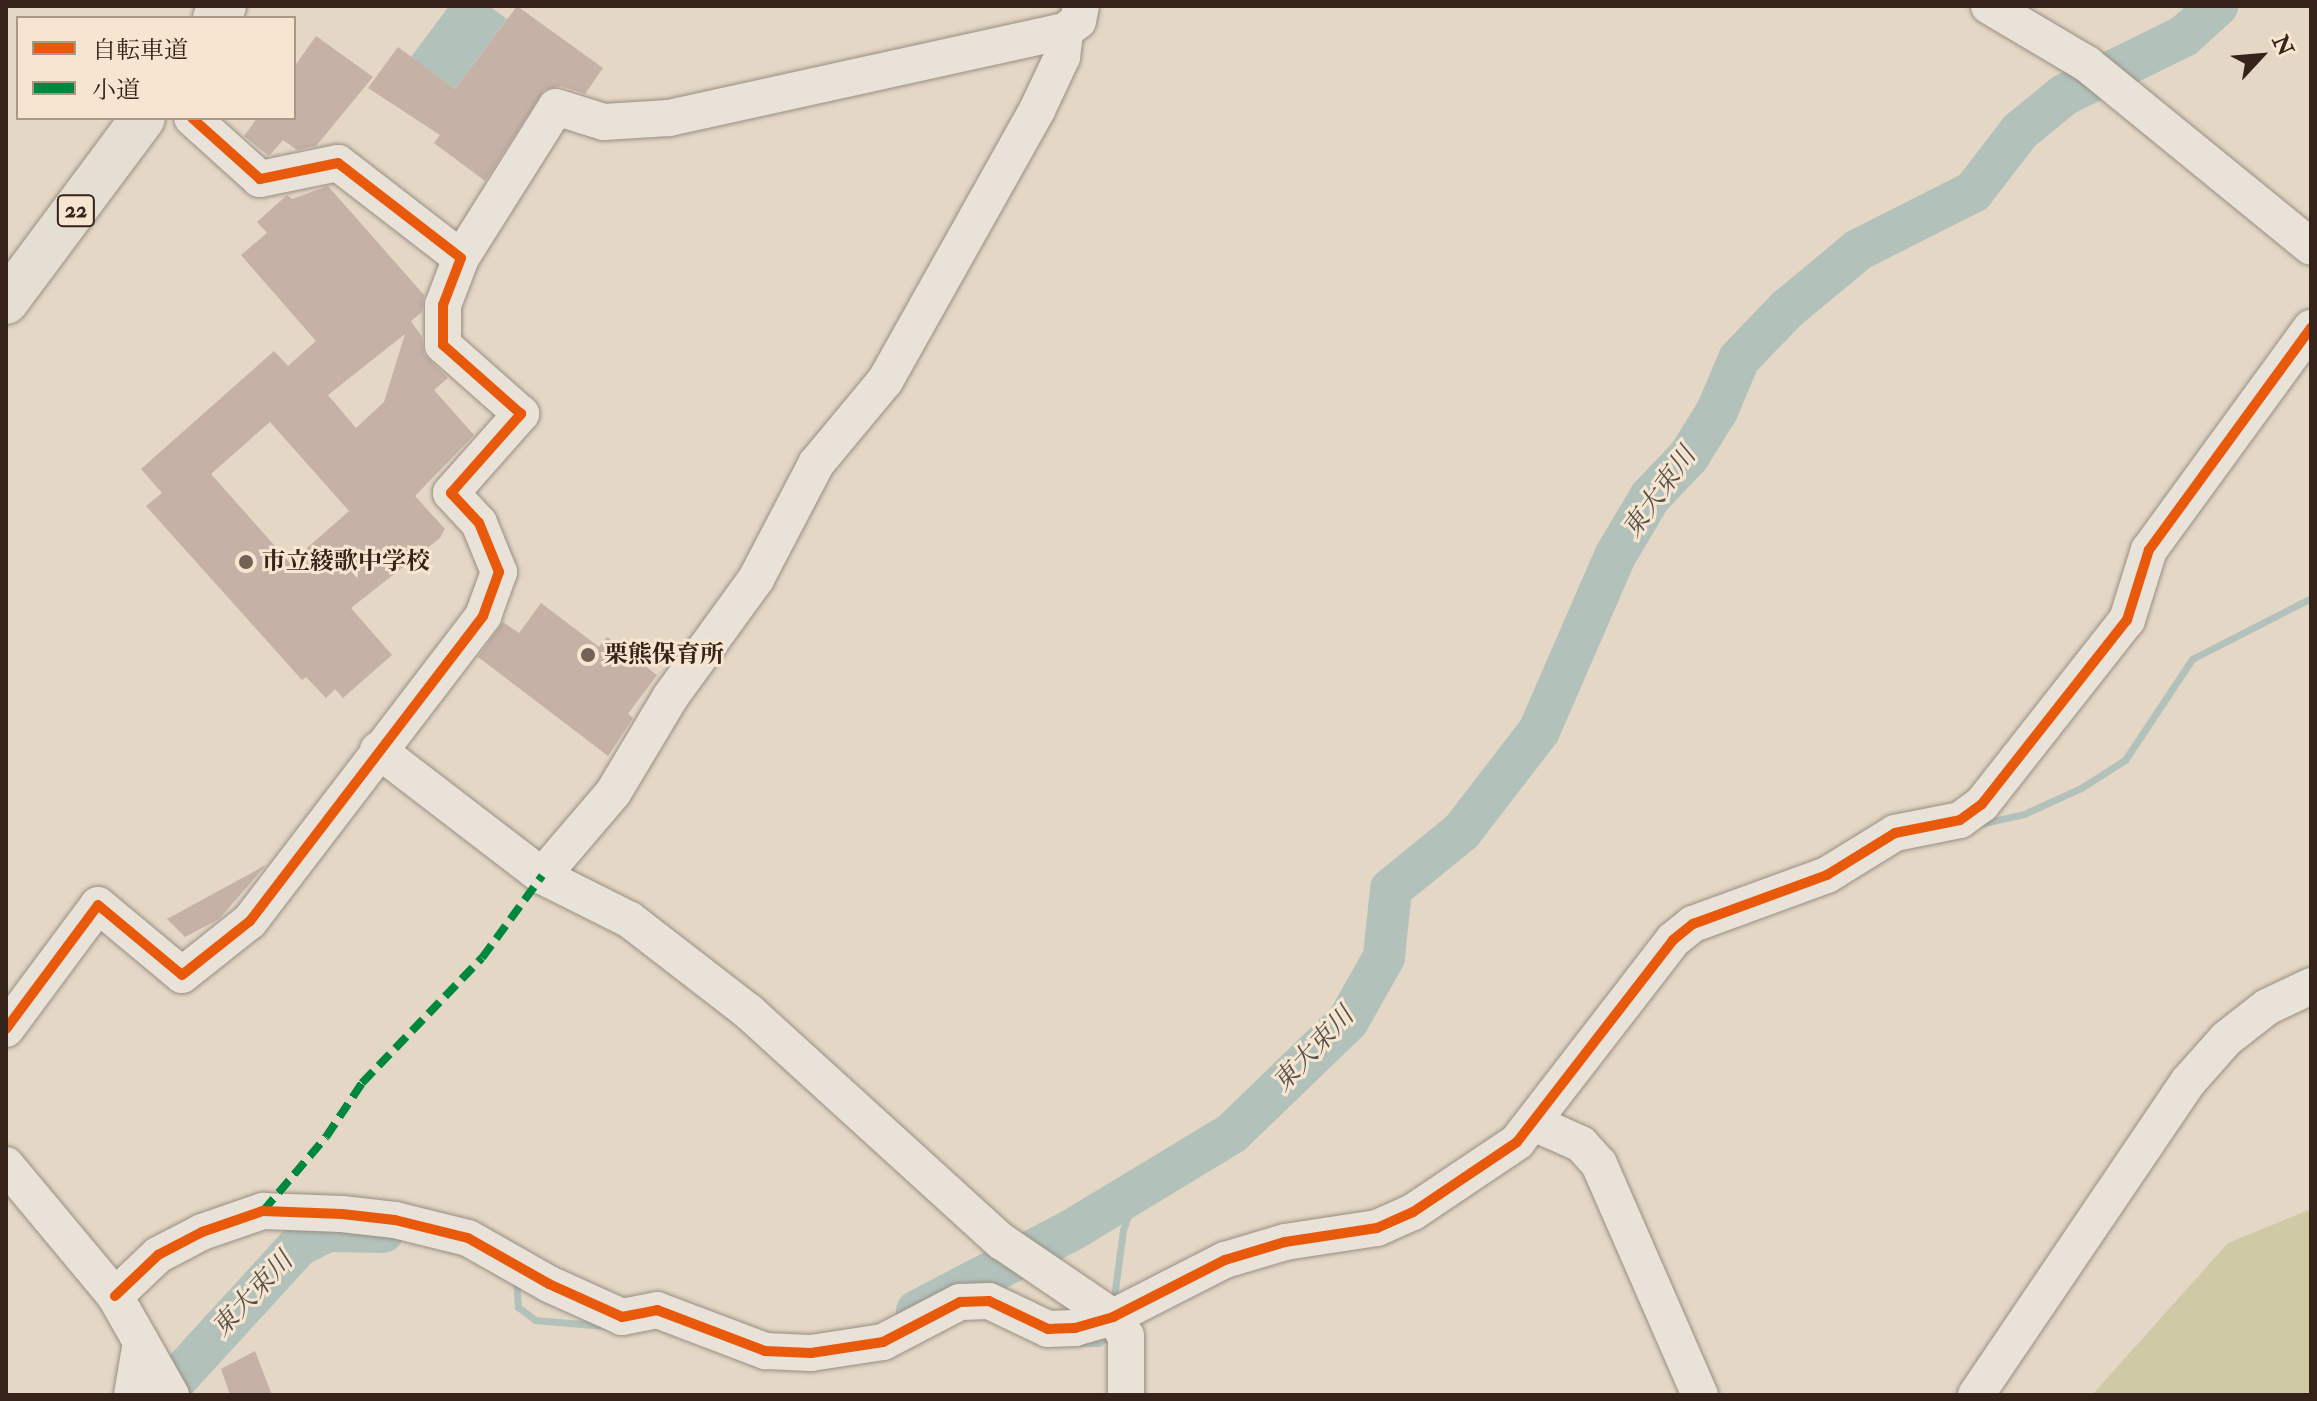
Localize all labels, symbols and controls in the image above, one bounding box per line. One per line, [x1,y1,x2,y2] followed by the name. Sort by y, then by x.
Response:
[16,16,296,120] legend
[2221,16,2301,96] north arrow
[2266,30,2299,60] text: N
[92,35,188,66] text: 自転車道
[92,75,140,106] text: 小道
[56,193,96,229] road number: 22
[1617,442,1703,544] water label: 東大束川
[262,548,430,576] place label: 市立綾歌中学校
[237,553,255,571] marker: 市立綾歌中学校
[604,641,724,669] place label: 栗熊保育所
[579,646,597,664] marker: 栗熊保育所
[1267,1001,1361,1099] water label: 東大束川
[206,1246,300,1344] water label: 東大束川

